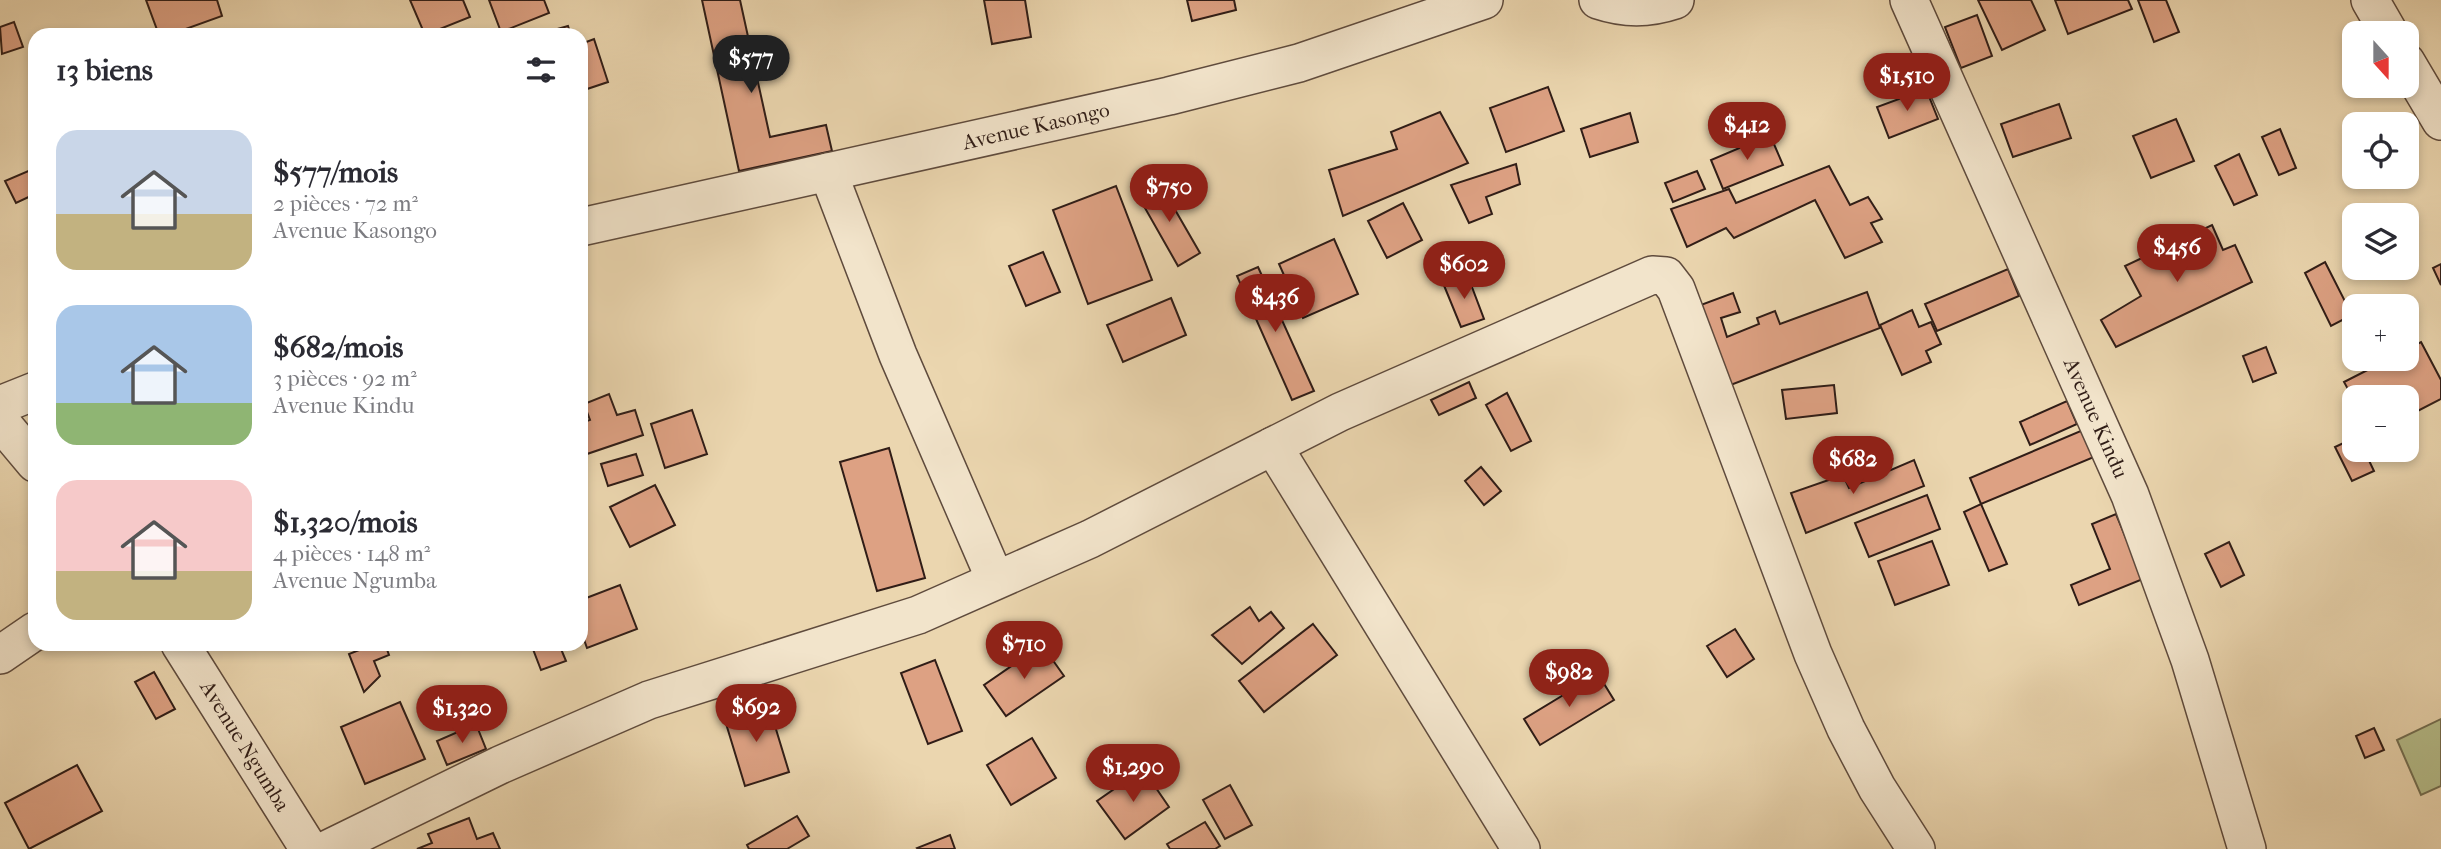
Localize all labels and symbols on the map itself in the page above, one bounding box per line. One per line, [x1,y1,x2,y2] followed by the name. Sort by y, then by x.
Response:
[2342,21,2418,98] north arrow
[710,36,792,95] pin: $577
[1850,54,1964,113] pin: $1,510
[959,97,1112,155] street label: Avenue Kasongo
[1706,102,1788,162] pin: $412
[1128,164,1210,224] pin: $750
[2136,224,2218,284] pin: $456
[1423,242,1505,301] pin: $602
[1234,274,1316,334] pin: $436
[2058,353,2133,482] street label: Avenue Kindu
[1812,436,1894,496] pin: $682
[983,622,1065,681] pin: $710
[1528,650,1610,709] pin: $982
[195,675,295,816] street label: Avenue Ngumba
[715,684,797,744] pin: $692
[405,686,519,745] pin: $1,320
[1076,744,1190,804] pin: $1,290

